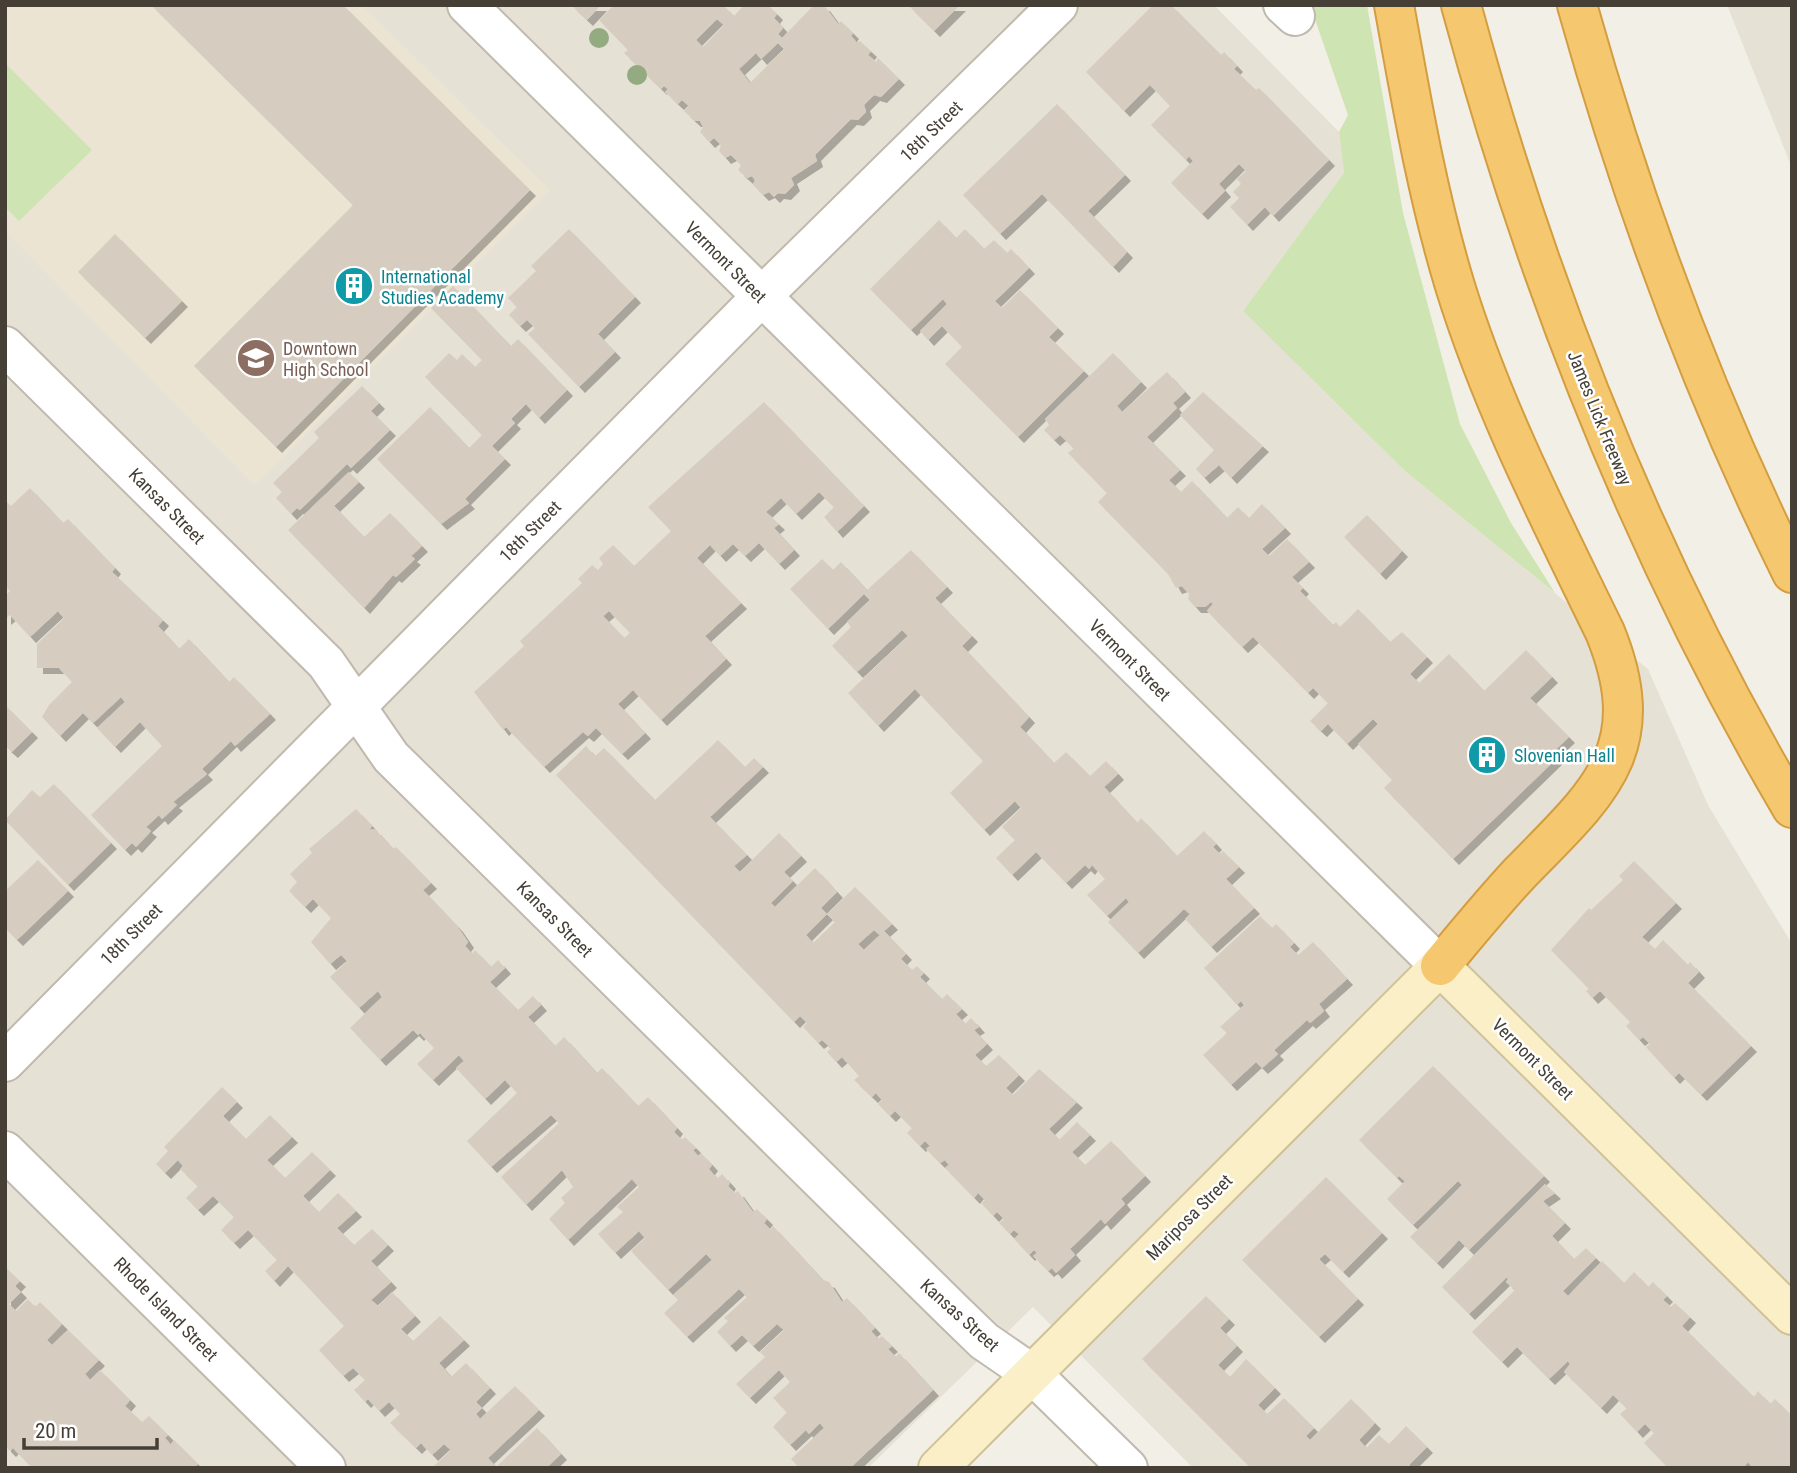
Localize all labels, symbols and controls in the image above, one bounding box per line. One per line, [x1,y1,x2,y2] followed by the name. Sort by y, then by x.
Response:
[896,96,966,166] street label: 18th Street
[681,217,771,307] street label: Vermont Street
[333,265,375,307] building icon: International Studies Academy
[381,266,504,308] place label: International Studies Academy
[235,337,277,379] school or university icon: Downtown High School
[283,338,369,380] place label: Downtown High School
[1563,348,1637,489] street label: James Lick Freeway
[125,464,209,548] street label: Kansas Street
[495,496,565,566] street label: 18th Street
[1085,615,1175,705] street label: Vermont Street
[1466,734,1508,776] building icon: Slovenian Hall
[1514,745,1615,766] place label: Slovenian Hall
[513,877,597,961] street label: Kansas Street
[96,899,166,969] street label: 18th Street
[1488,1014,1578,1104] street label: Vermont Street
[1142,1170,1236,1264] street label: Mariposa Street
[110,1253,222,1365] street label: Rhode Island Street
[916,1274,1004,1356] street label: Kansas Street
[24,1406,158,1450] scale bar
[35,1419,76,1443] text: 20 m

